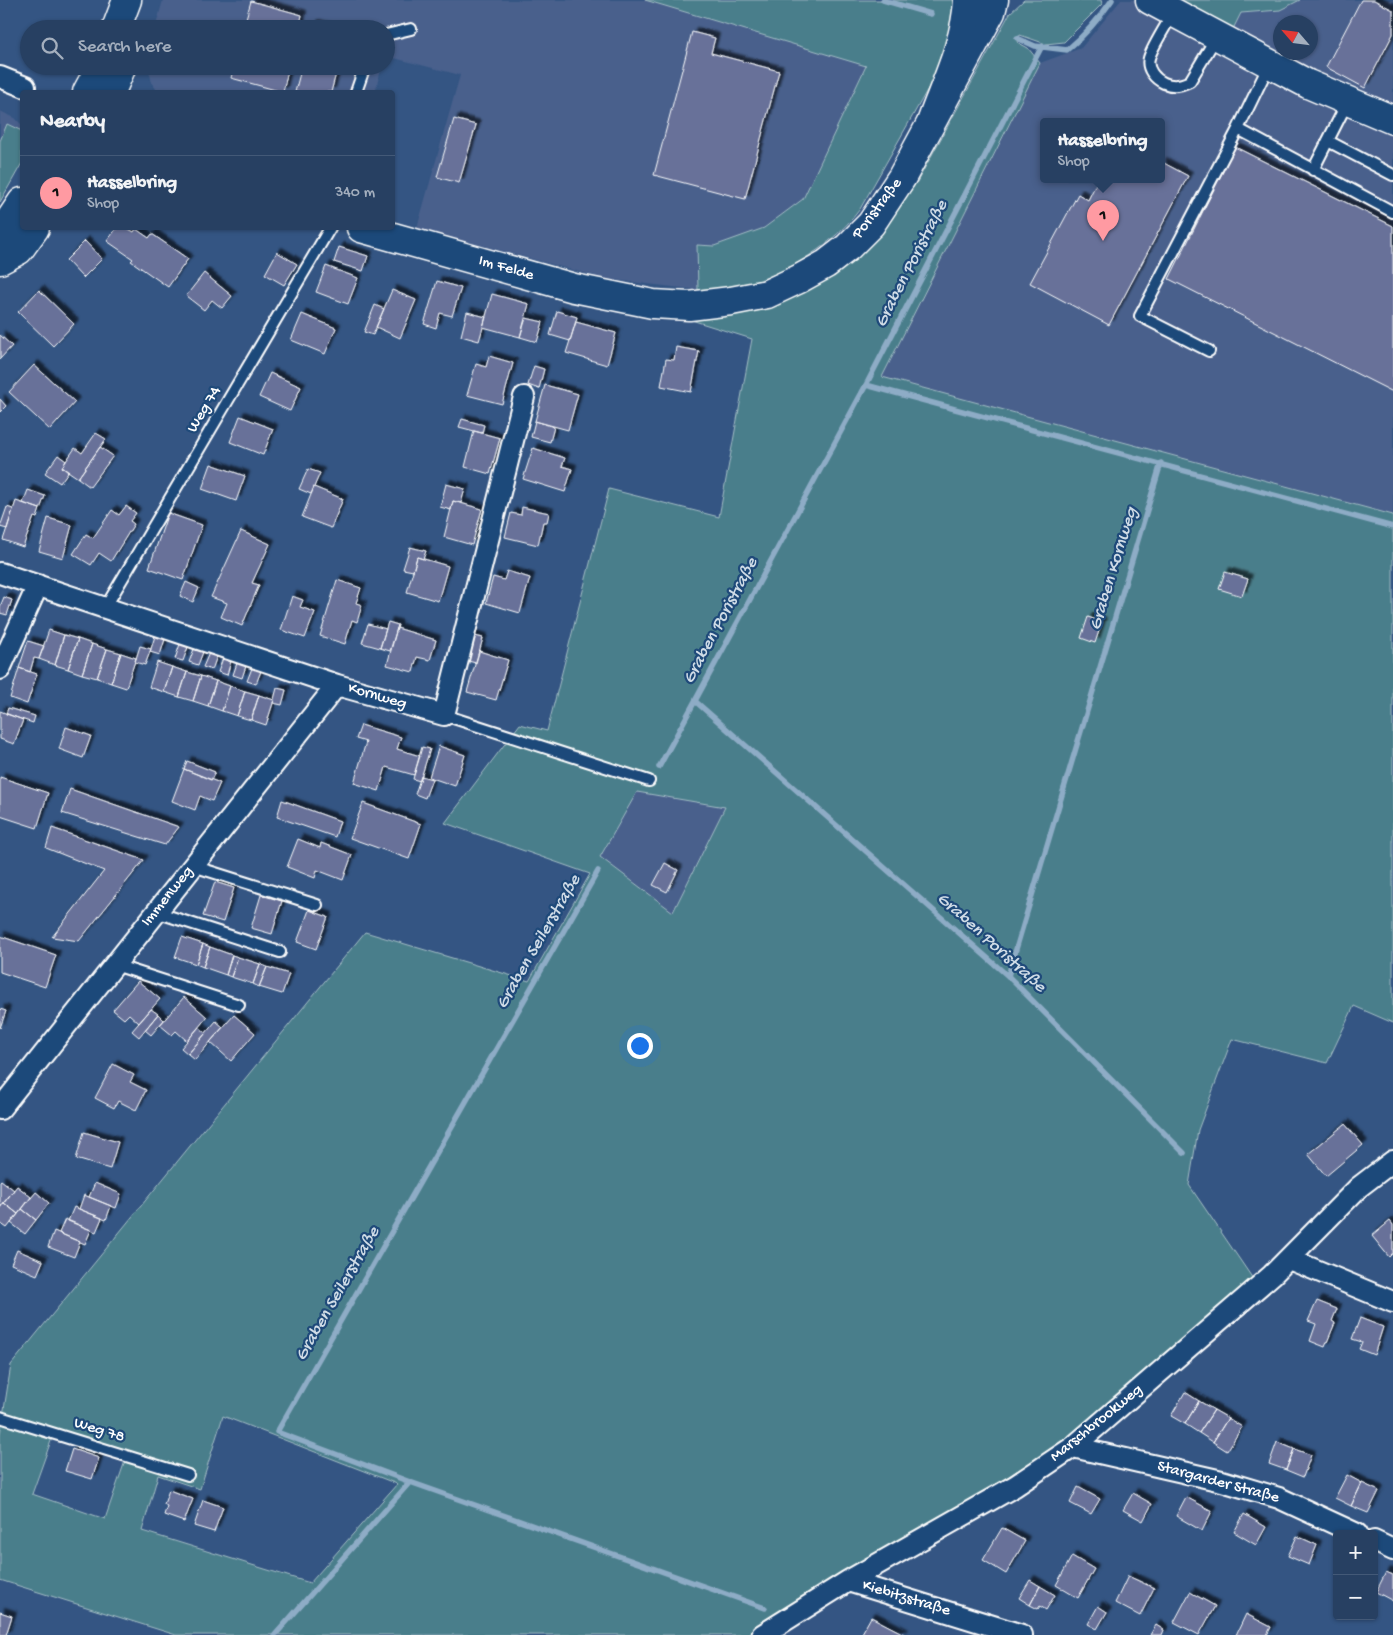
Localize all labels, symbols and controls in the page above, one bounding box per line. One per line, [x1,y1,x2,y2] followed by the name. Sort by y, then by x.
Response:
[1273,15,1318,60] north arrow
[20,20,395,75] search box
[38,34,66,62] icon: search
[78,36,172,59] text: Search here
[40,110,105,135] text: Nearby
[1040,118,1165,183] popup
[1057,130,1148,153] text: Hasselbring
[1057,153,1090,172] text: Shop
[87,172,177,195] text: Hasselbring
[848,174,907,244] street label: Poristraße
[53,184,59,203] text: 1
[335,184,375,203] text: 340 m
[87,195,119,214] text: Shop
[871,196,953,331] water label: Graben Poristraße
[1087,200,1119,241] pin: 1
[476,252,537,286] street label: Im Felde
[184,383,226,437] street label: Weg 74
[1085,504,1143,633] water label: Graben Kornweg
[679,554,763,687] water label: Graben Poristraße
[345,680,409,714] street label: Kornweg
[138,863,198,931] street label: Immenweg
[492,871,586,1013] water label: Graben Seilerstraße
[932,889,1050,998] water label: Graben Poristraße
[627,1033,653,1059] your location
[291,1223,385,1365] water label: Graben Seilerstraße
[1047,1381,1147,1467] street label: Marschbrookweg
[71,1414,127,1448] street label: Weg 78
[1155,1458,1282,1509] street label: Stargarder Straße
[1333,1530,1378,1620] map controls
[1333,1530,1378,1575] button: +
[1333,1575,1378,1620] button: −
[860,1577,953,1622] street label: Kiebitzstraße

